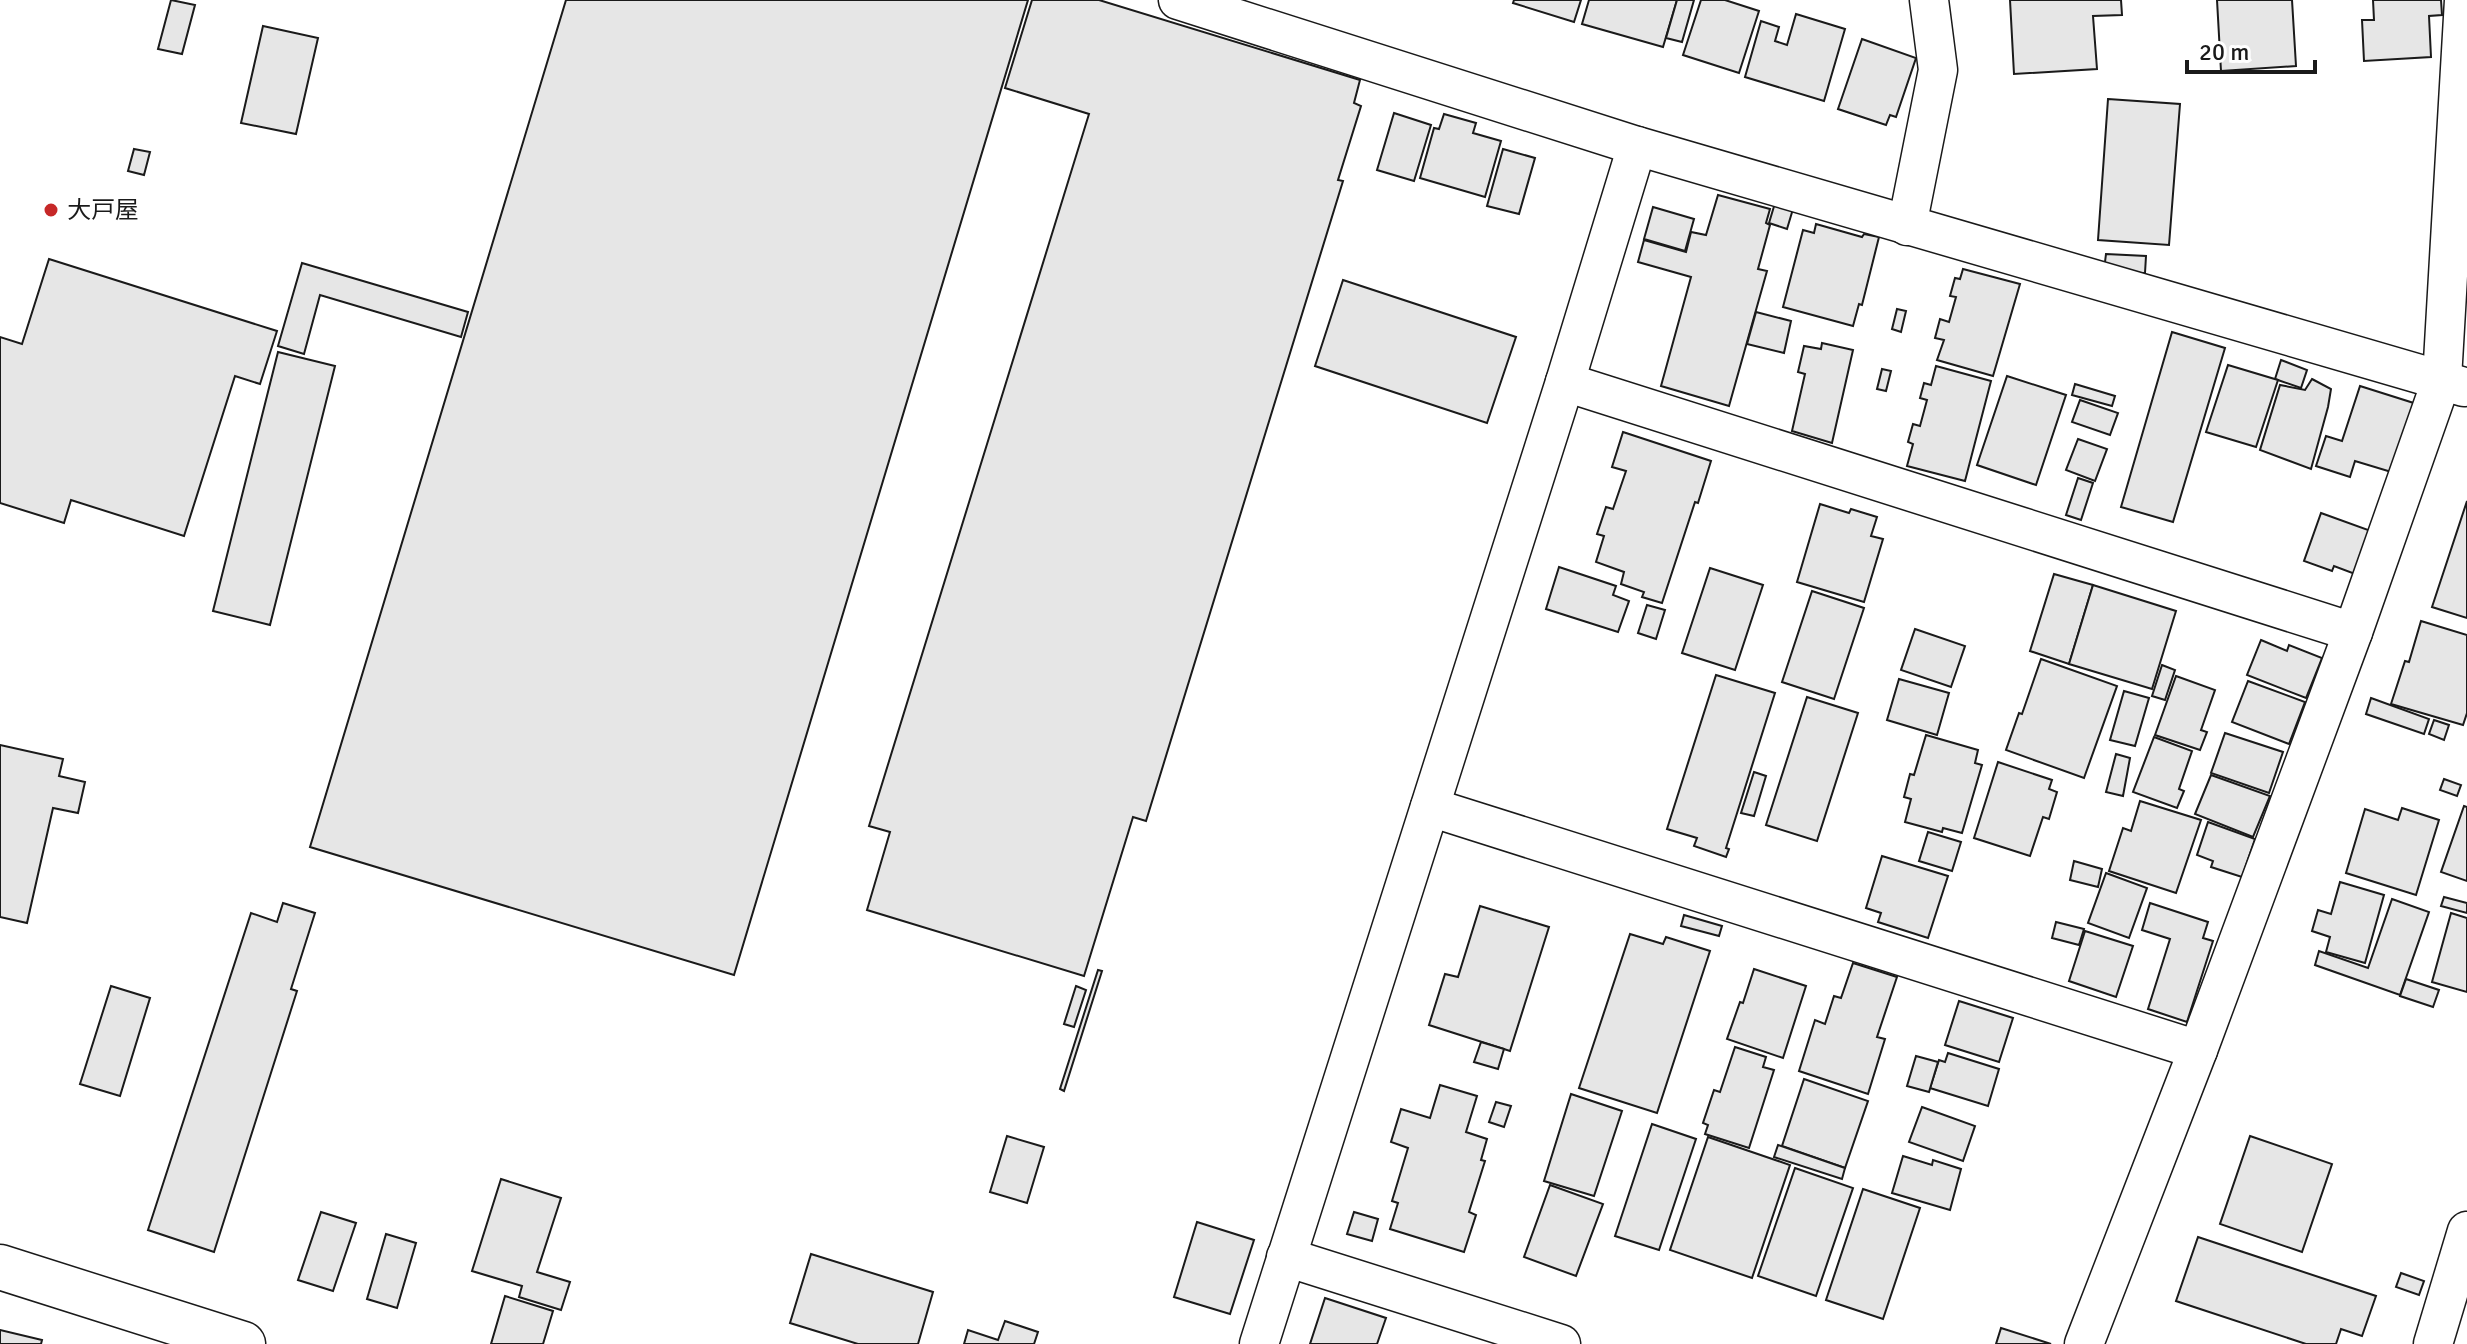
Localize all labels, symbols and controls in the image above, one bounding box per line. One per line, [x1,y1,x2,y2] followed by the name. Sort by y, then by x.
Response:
[2187,24,2315,74] scale bar
[2199,37,2249,67] text: 20 m
[67,195,139,225] place label: 大戸屋
[42,201,60,219] marker: 大戸屋

